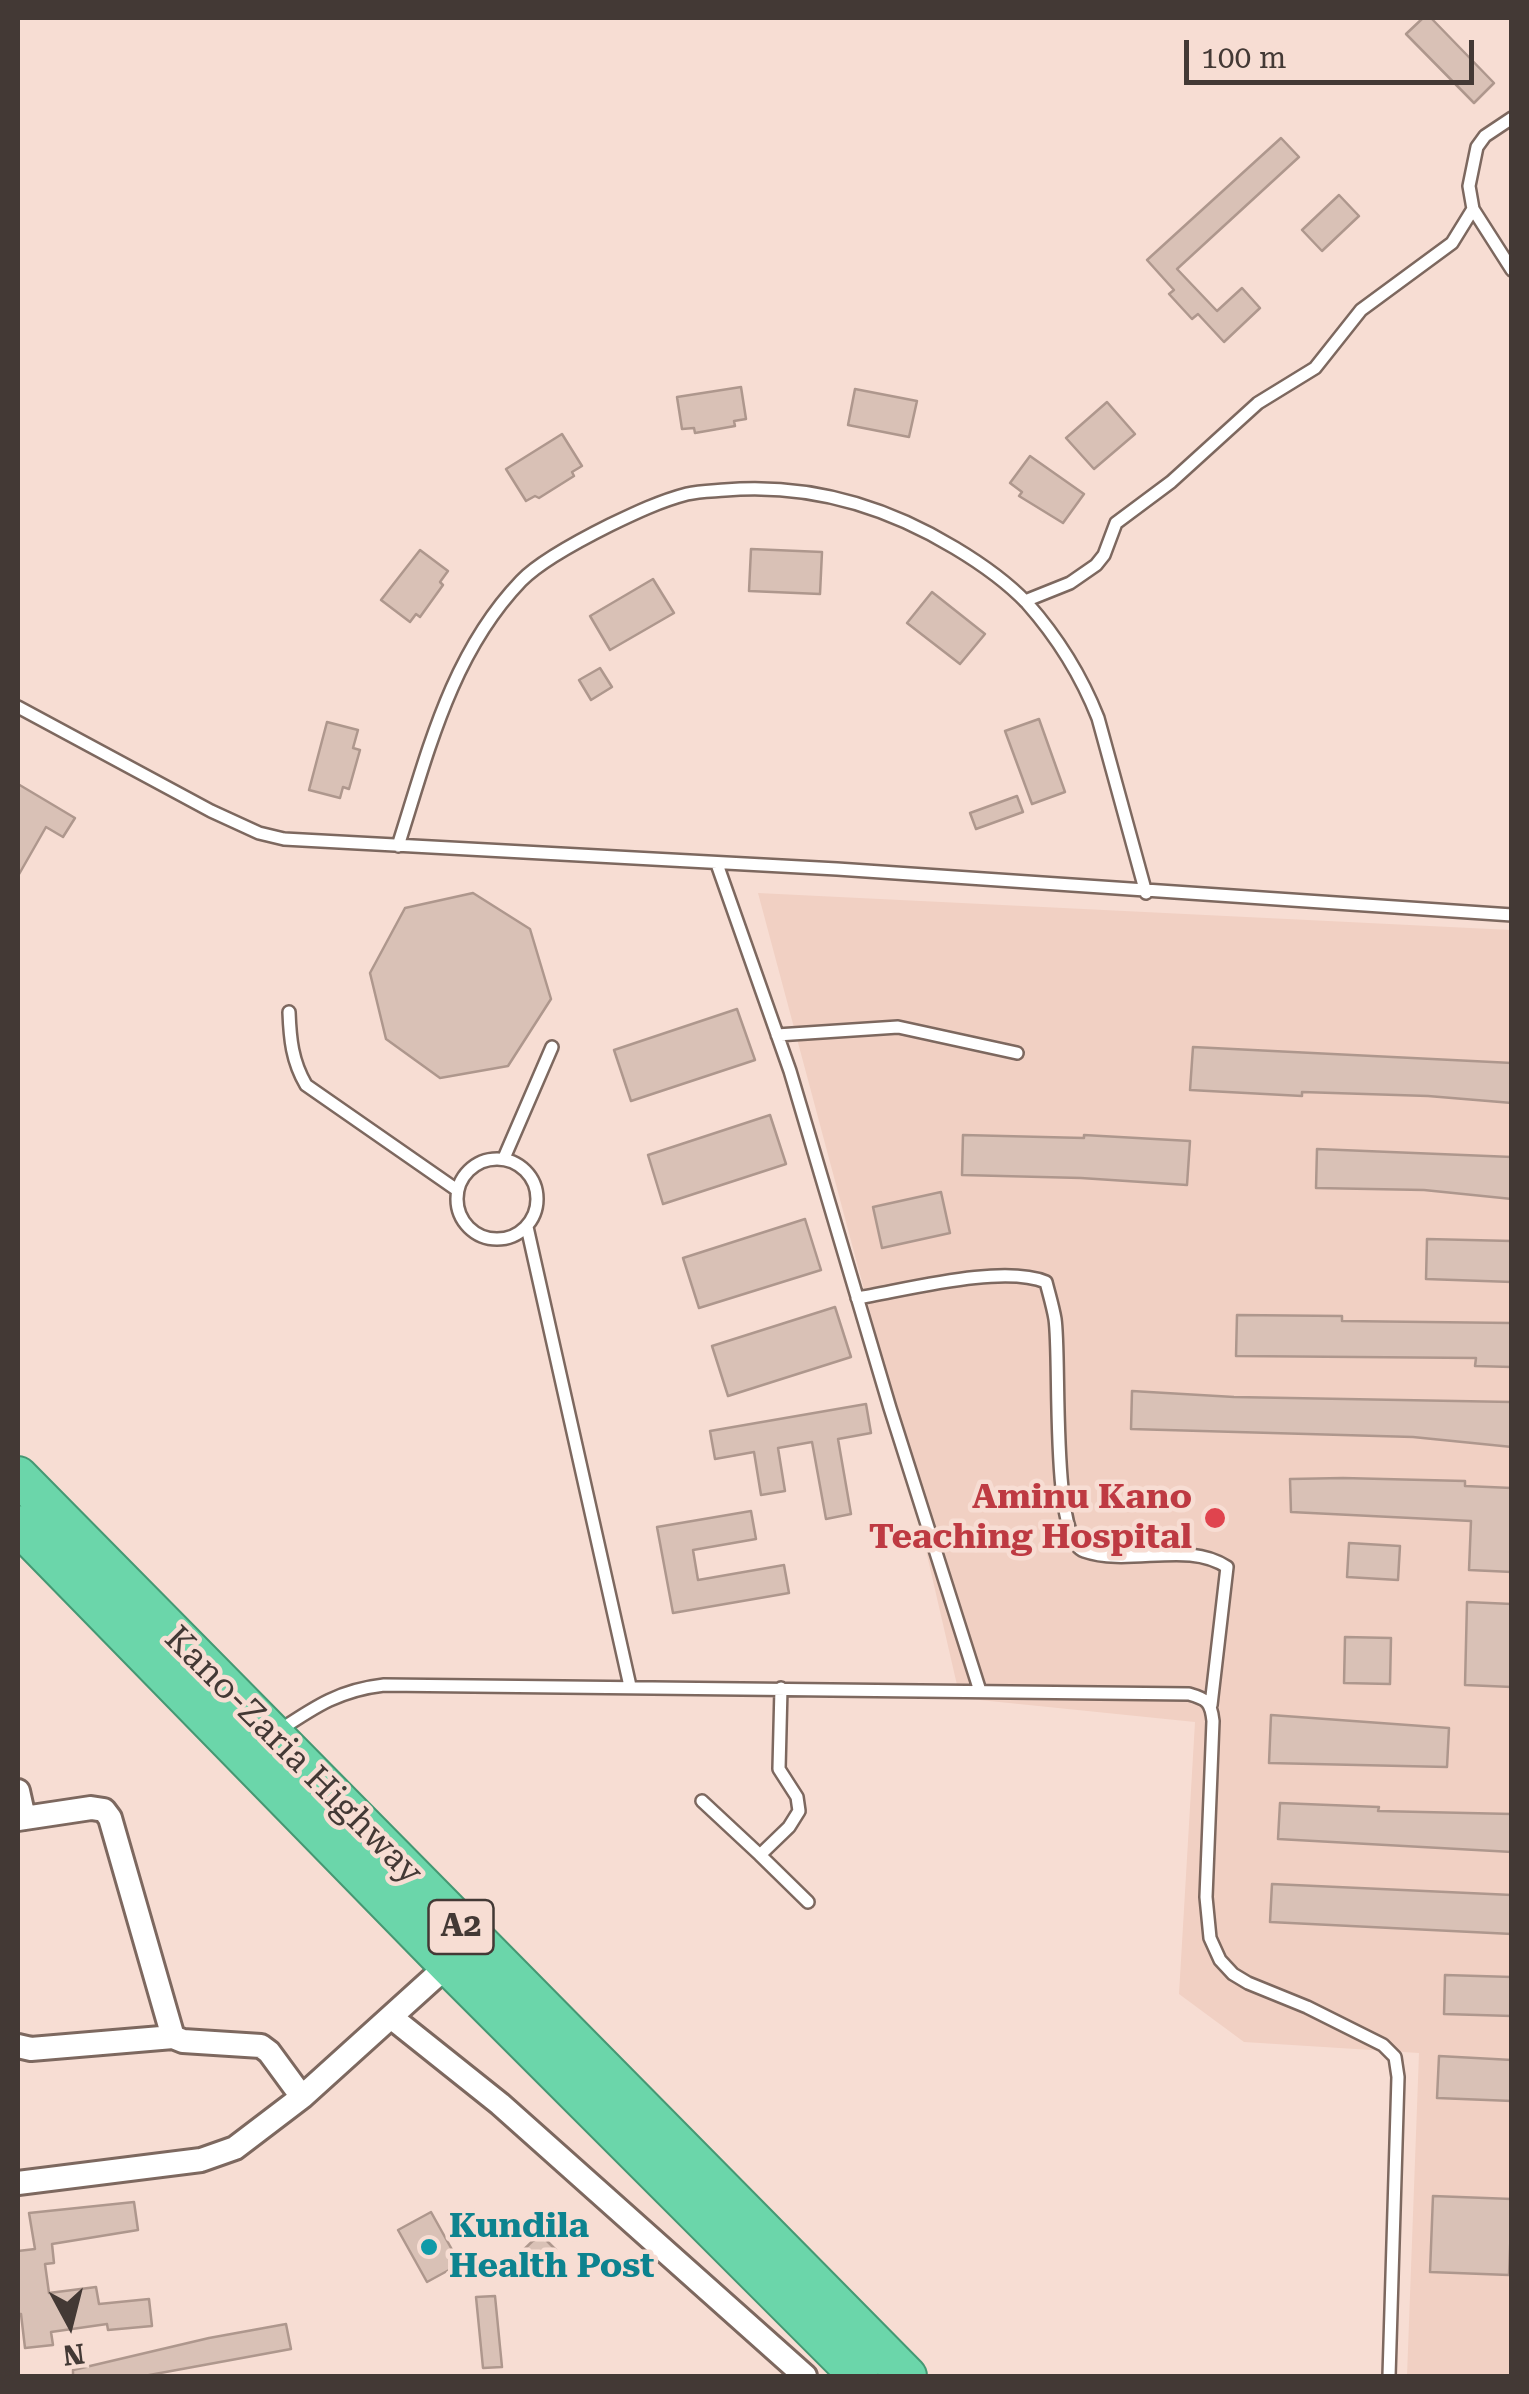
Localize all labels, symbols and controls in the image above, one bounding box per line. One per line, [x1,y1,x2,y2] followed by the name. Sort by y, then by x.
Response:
[1189,20,1479,82] scale bar
[1201,40,1286,75] text: 100 m
[869,1477,1192,1559] place label: Aminu Kano Teaching Hospital
[1202,1505,1228,1531] marker: Aminu Kano Teaching Hospital
[155,1618,431,1894] street label: Kano-Zaria Highway
[428,1900,494,1954] road number: A2
[449,2206,654,2288] place label: Kundila Health Post
[418,2236,440,2258] marker: Kundila Health Post
[20,2274,120,2374] north arrow
[61,2337,86,2372] text: N

